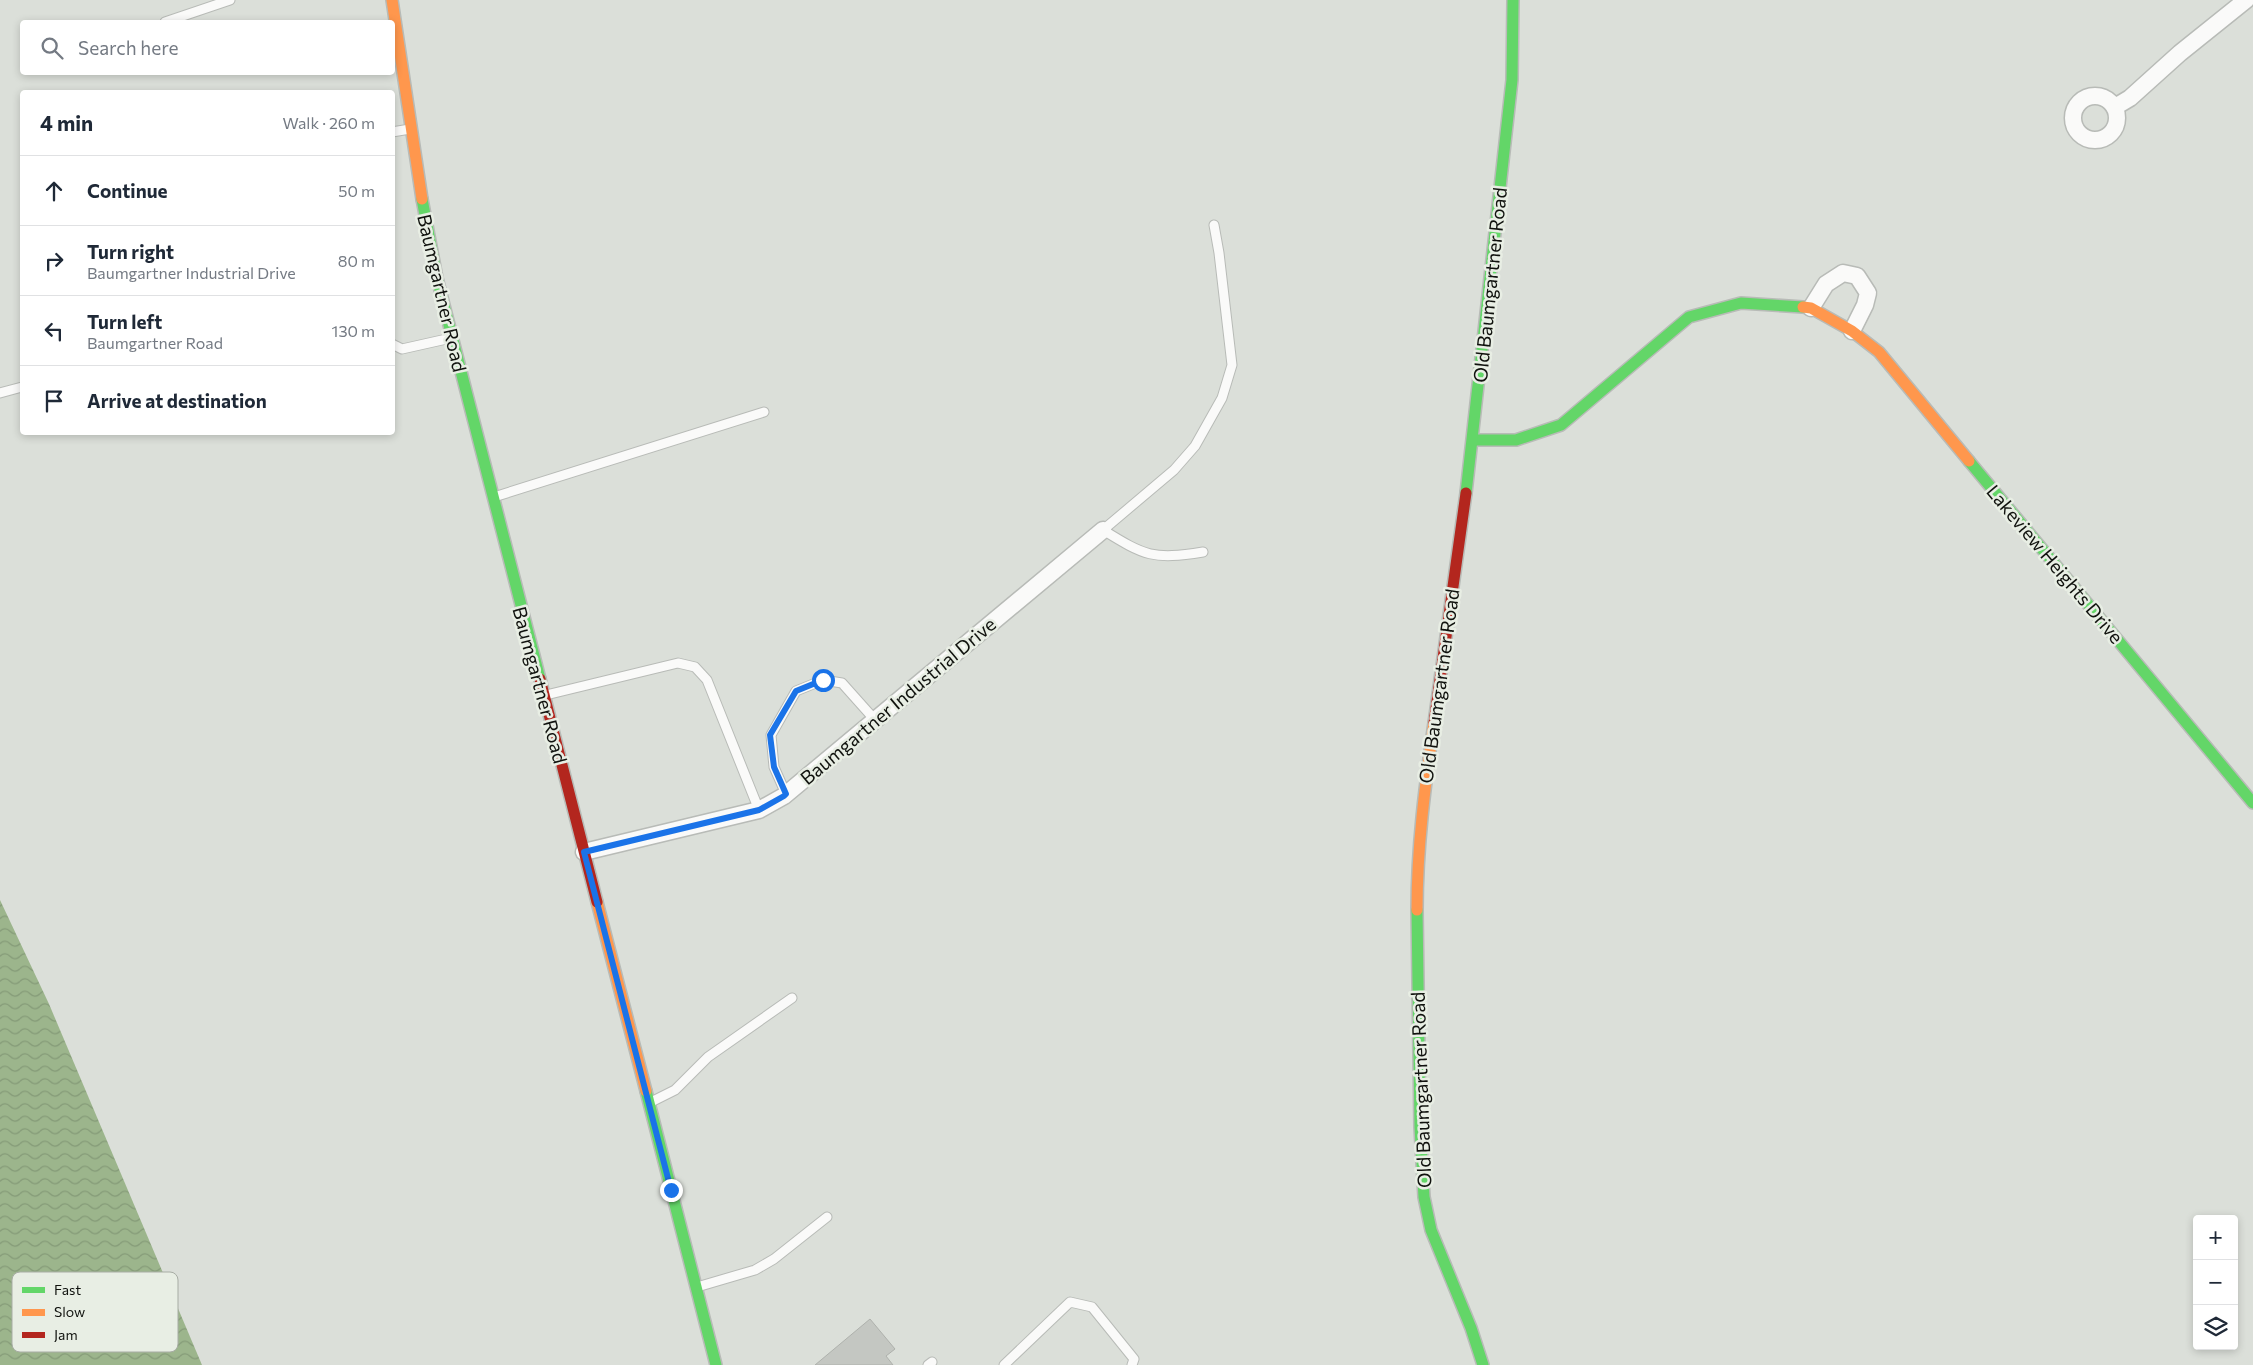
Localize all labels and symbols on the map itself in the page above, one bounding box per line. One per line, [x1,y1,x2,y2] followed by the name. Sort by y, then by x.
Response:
[1468,186,1511,384] street label: Old Baumgartner Road
[413,212,472,374] street label: Baumgartner Road
[1982,480,2128,648] street label: Lakeview Heights Drive
[1413,587,1464,785] street label: Old Baumgartner Road
[508,604,572,766] street label: Baumgartner Road
[795,612,1000,789] street label: Baumgartner Industrial Drive
[812,669,835,692] route start
[1406,992,1435,1189] street label: Old Baumgartner Road
[660,1179,683,1202] route end
[12,1272,178,1352] legend
[54,1281,81,1298] text: Fast
[54,1303,85,1320] text: Slow
[54,1326,78,1343] text: Jam

